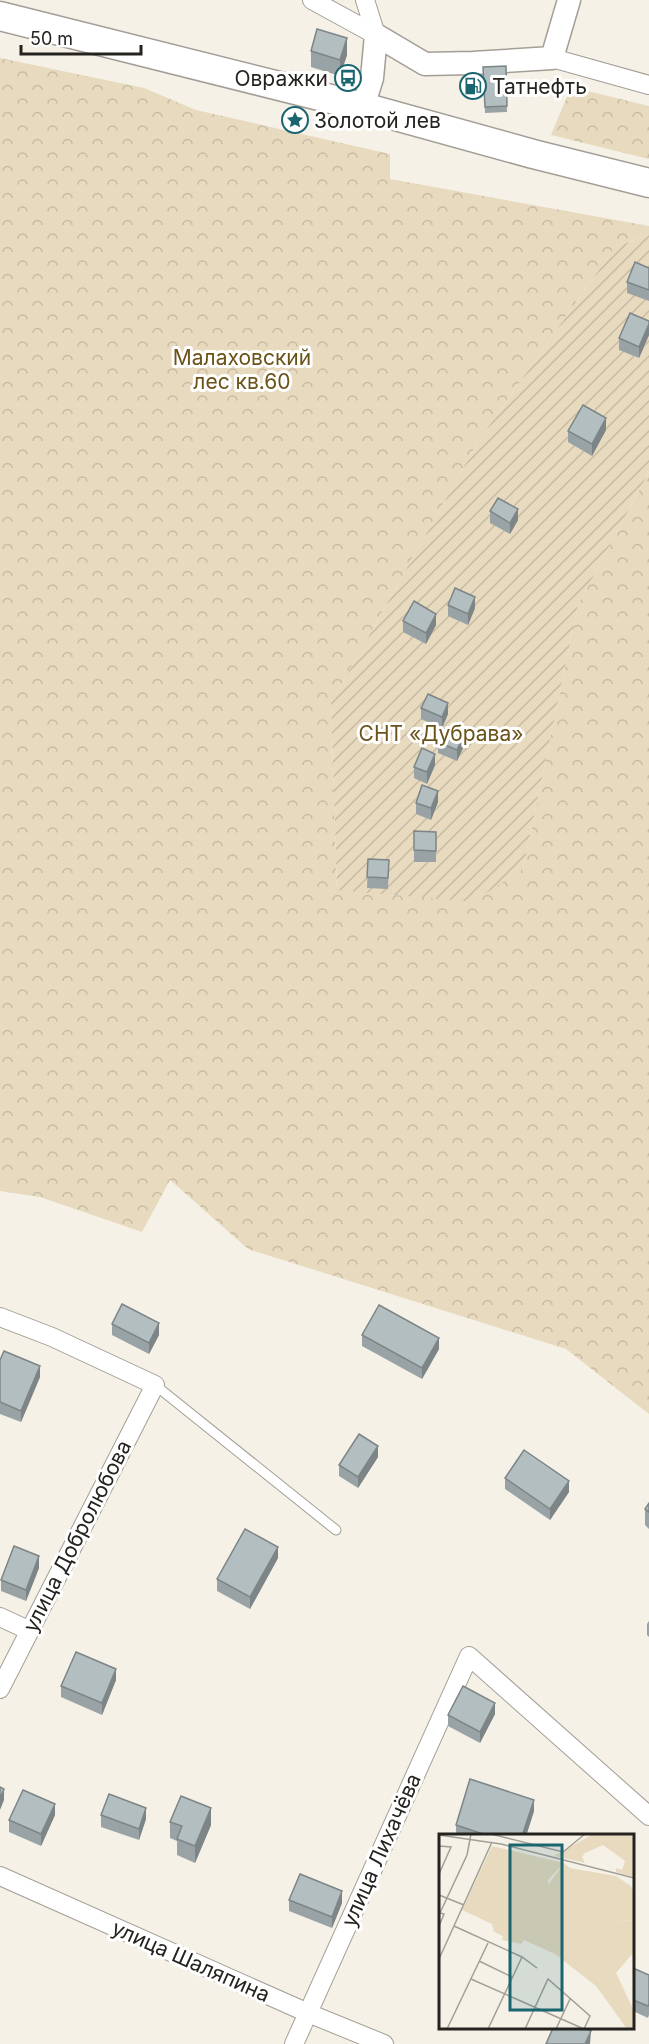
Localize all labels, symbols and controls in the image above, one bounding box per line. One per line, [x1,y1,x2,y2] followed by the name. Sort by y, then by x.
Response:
[21,18,141,56] scale bar
[30,28,73,49] text: 50 m
[333,63,363,93] bus stop icon: Овражки
[234,66,328,91] place label: Овражки
[458,71,488,101] fuel station icon: Татнефть
[492,74,587,99] place label: Татнефть
[280,105,310,135] place icon: Золотой лев
[314,108,441,133] place label: Золотой лев
[173,345,311,394] park label: Малаховский лес кв.60
[359,721,523,746] park label: СНТ «Дубрава»
[18,1436,136,1636] street label: улица Добролюбова
[336,1770,426,1930] street label: улица Лихачёва
[439,1834,634,2029] inset map
[108,1915,274,2007] street label: улица Шаляпина

